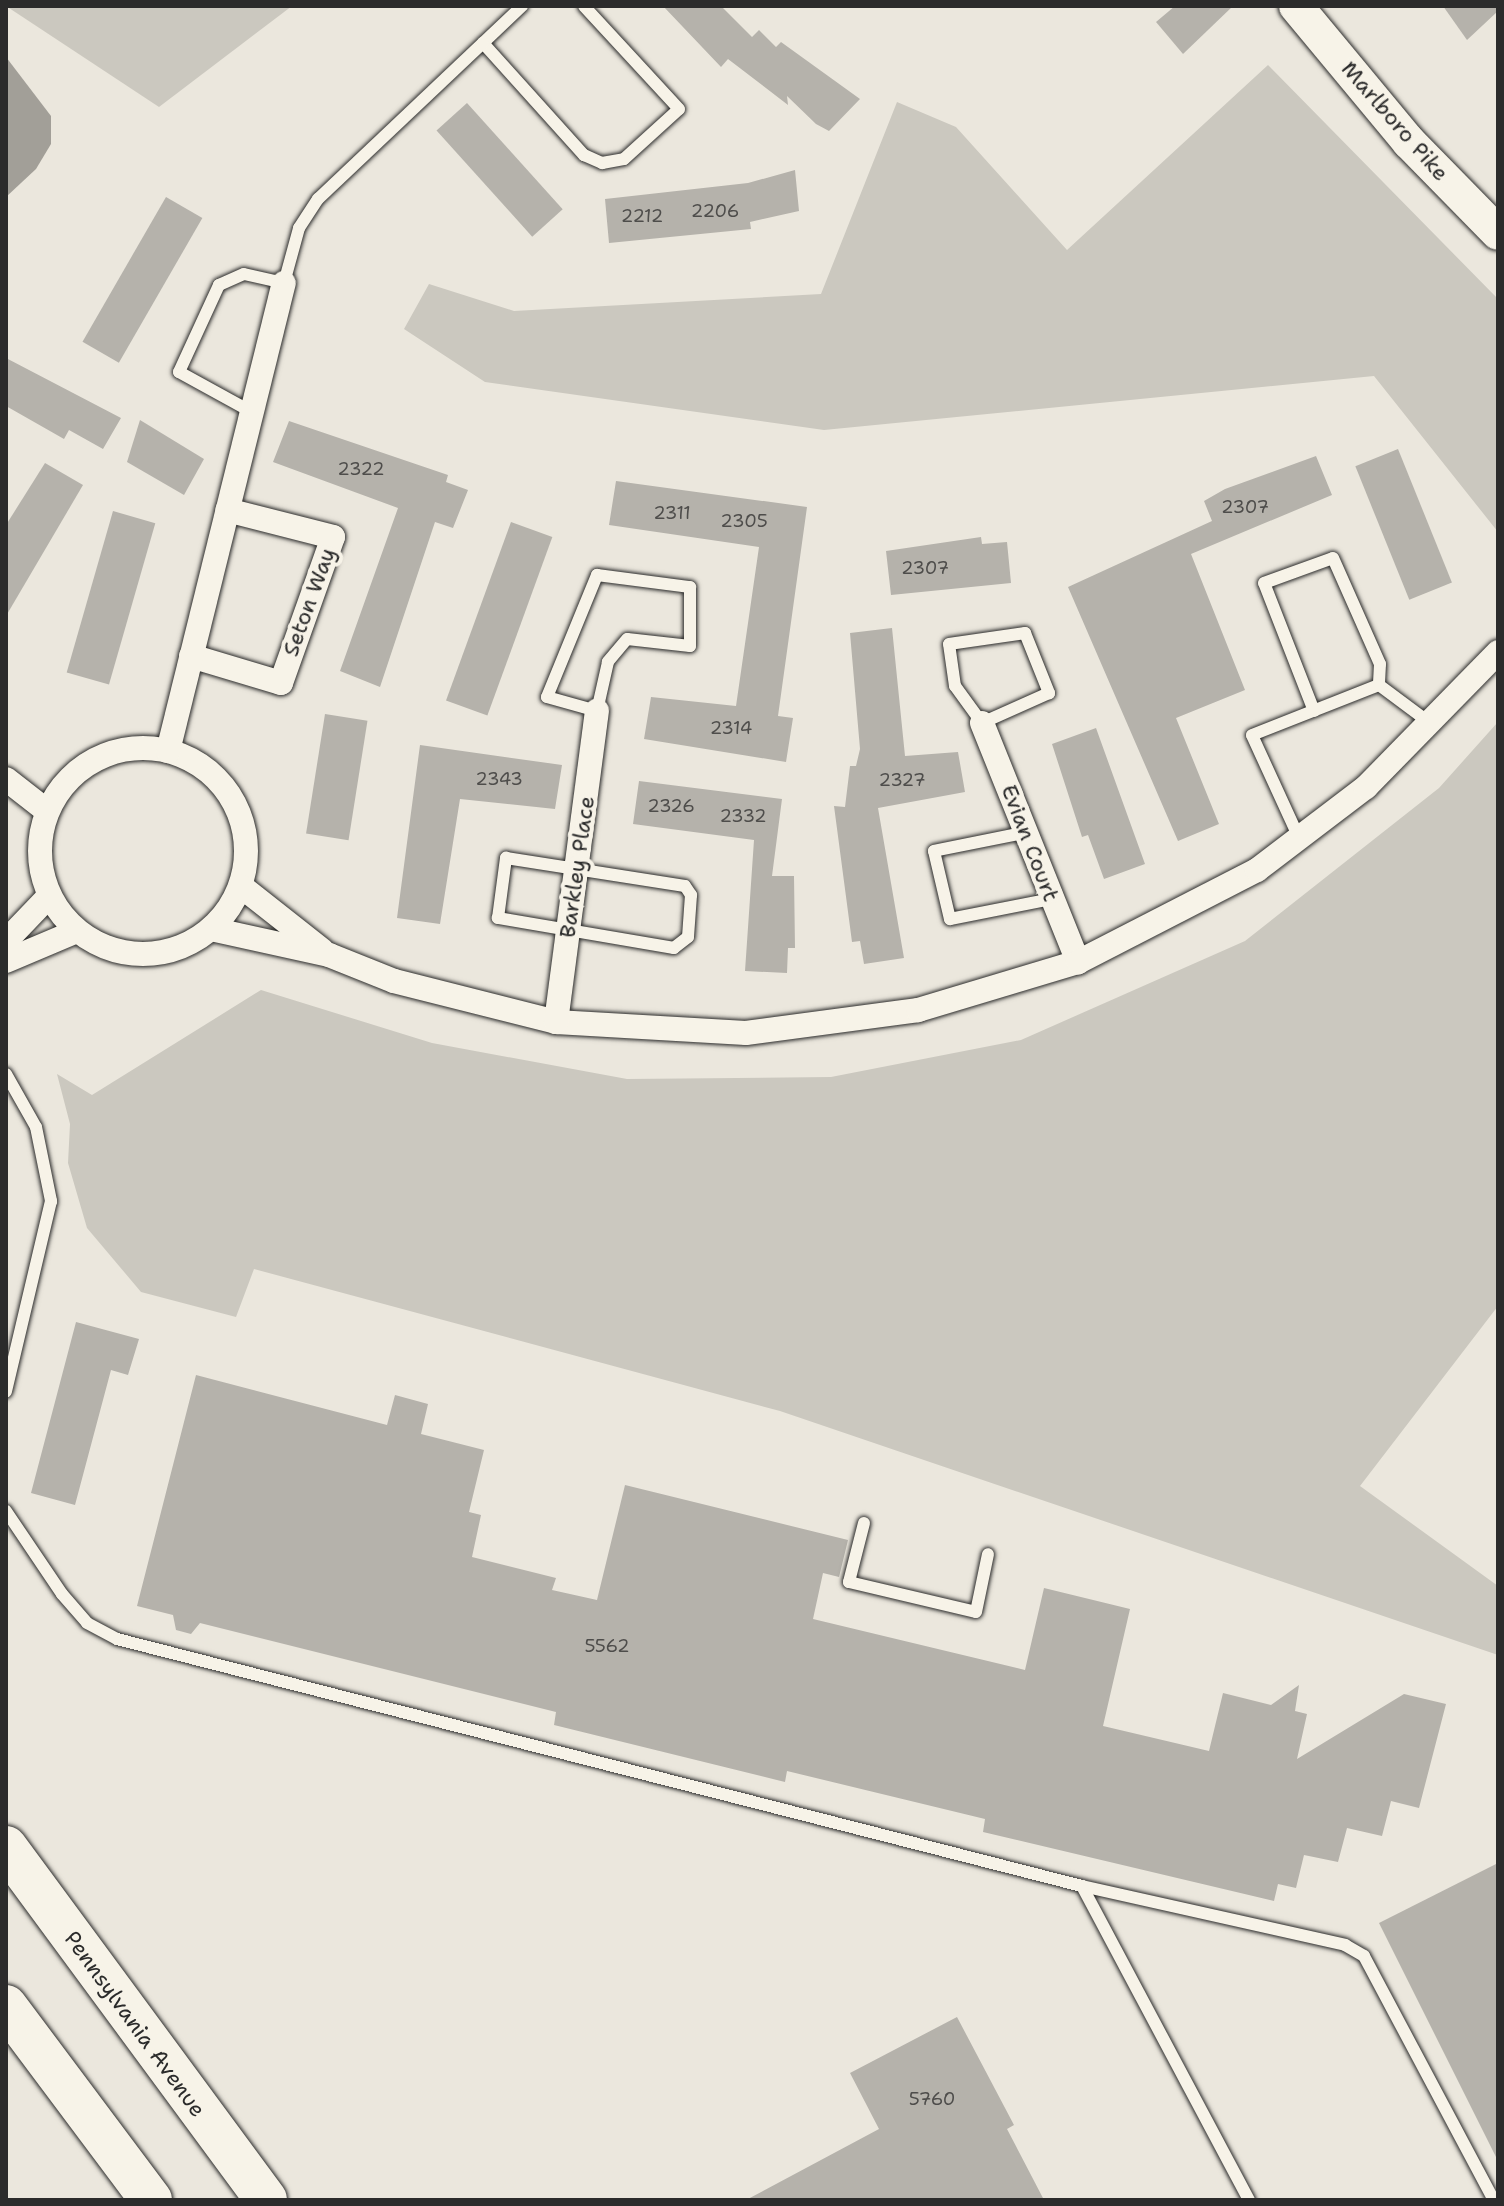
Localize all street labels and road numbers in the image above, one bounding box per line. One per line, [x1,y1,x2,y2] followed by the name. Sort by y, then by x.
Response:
[1336,56,1454,186] street label: Marlboro Pike
[277,544,341,660] street label: Seton Way
[996,781,1064,905] street label: Evian Court
[554,794,600,940] street label: Barkley Place
[59,1926,211,2122] street label: Pennsylvania Avenue

